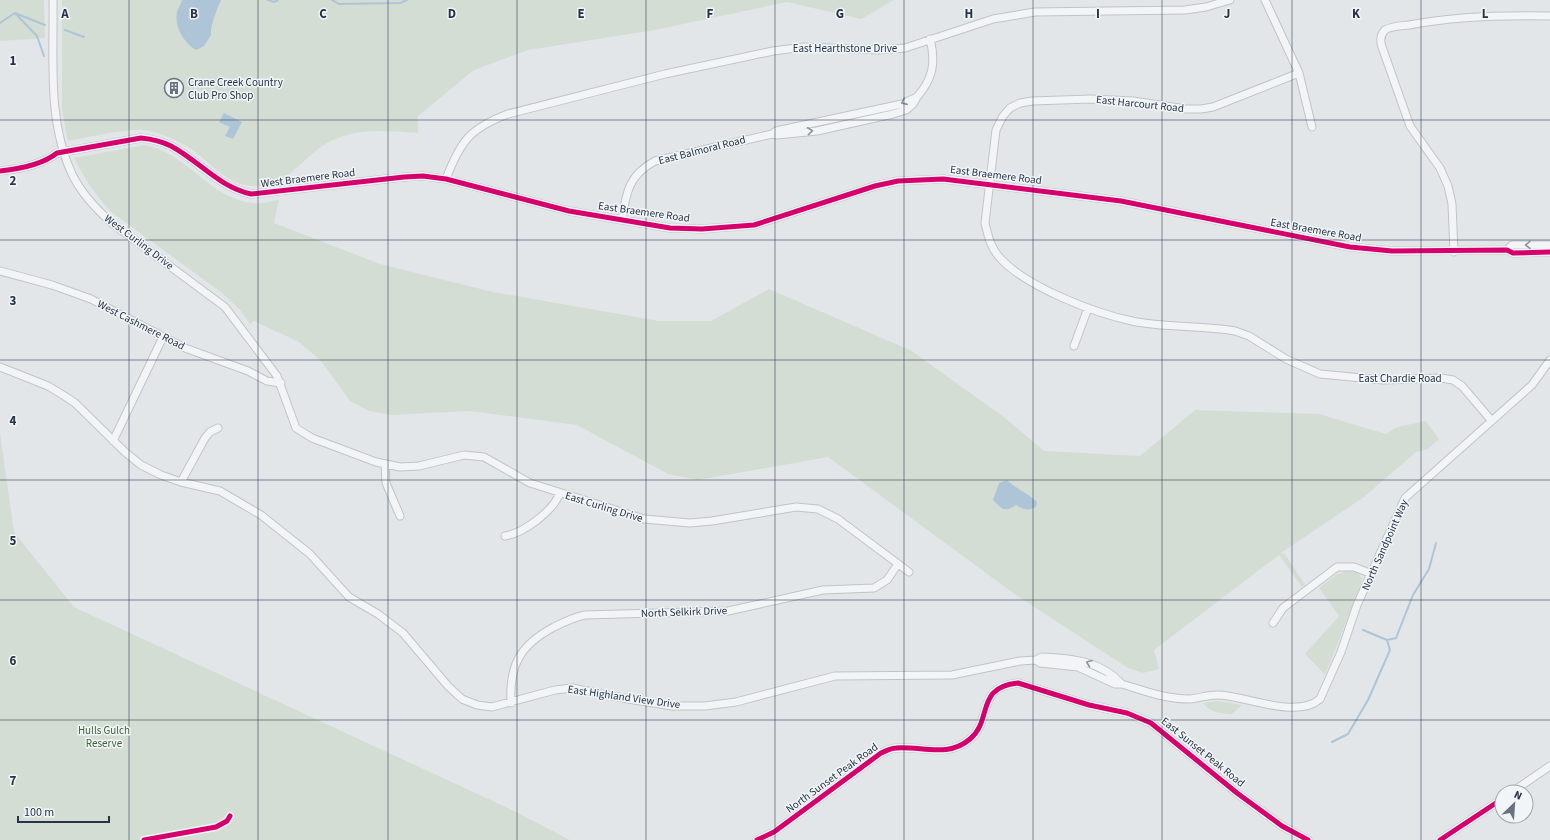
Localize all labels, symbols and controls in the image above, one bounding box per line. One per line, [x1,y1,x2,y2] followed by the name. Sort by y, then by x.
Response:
[60,5,69,23] text: A
[190,5,198,23] text: B
[319,5,327,23] text: C
[448,5,456,23] text: D
[577,5,585,23] text: E
[707,5,714,23] text: F
[836,5,844,23] text: G
[965,5,973,23] text: H
[1096,5,1100,23] text: I
[1224,5,1230,23] text: J
[1352,5,1361,23] text: K
[1482,5,1489,23] text: L
[793,41,898,56] street label: East Hearthstone Drive
[10,52,17,70] text: 1
[188,75,283,103] place label: Crane Creek Country Club Pro Shop
[163,77,185,99] building icon: Crane Creek Country Club Pro Shop
[1095,92,1185,116] street label: East Harcourt Road
[900,97,908,105] one-way arrow
[807,127,813,136] one-way arrow
[657,132,747,168] street label: East Balmoral Road
[949,162,1043,188] street label: East Braemere Road
[260,165,356,191] street label: West Braemere Road
[10,172,17,190] text: 2
[597,198,691,226] street label: East Braemere Road
[101,211,177,273] street label: West Curling Drive
[1269,215,1363,245] street label: East Braemere Road
[1525,241,1531,249] one-way arrow
[10,292,17,310] text: 3
[95,296,187,354] street label: West Cashmere Road
[1358,371,1442,386] street label: East Chardie Road
[10,412,17,430] text: 4
[563,488,645,526] street label: East Curling Drive
[1358,497,1412,593] street label: North Sandpoint Way
[10,532,17,550] text: 5
[641,603,728,621] street label: North Selkirk Drive
[10,652,17,670] text: 6
[1085,660,1092,668] one-way arrow
[567,682,682,712] street label: East Highland View Drive
[1158,714,1248,790] street label: East Sunset Peak Road
[78,723,130,751] park label: Hulls Gulch Reserve
[783,739,881,817] street label: North Sunset Peak Road
[10,772,17,790] text: 7
[1494,784,1534,824] north arrow
[1512,787,1525,804] text: N
[18,798,109,824] scale bar
[24,804,54,821] text: 100 m

